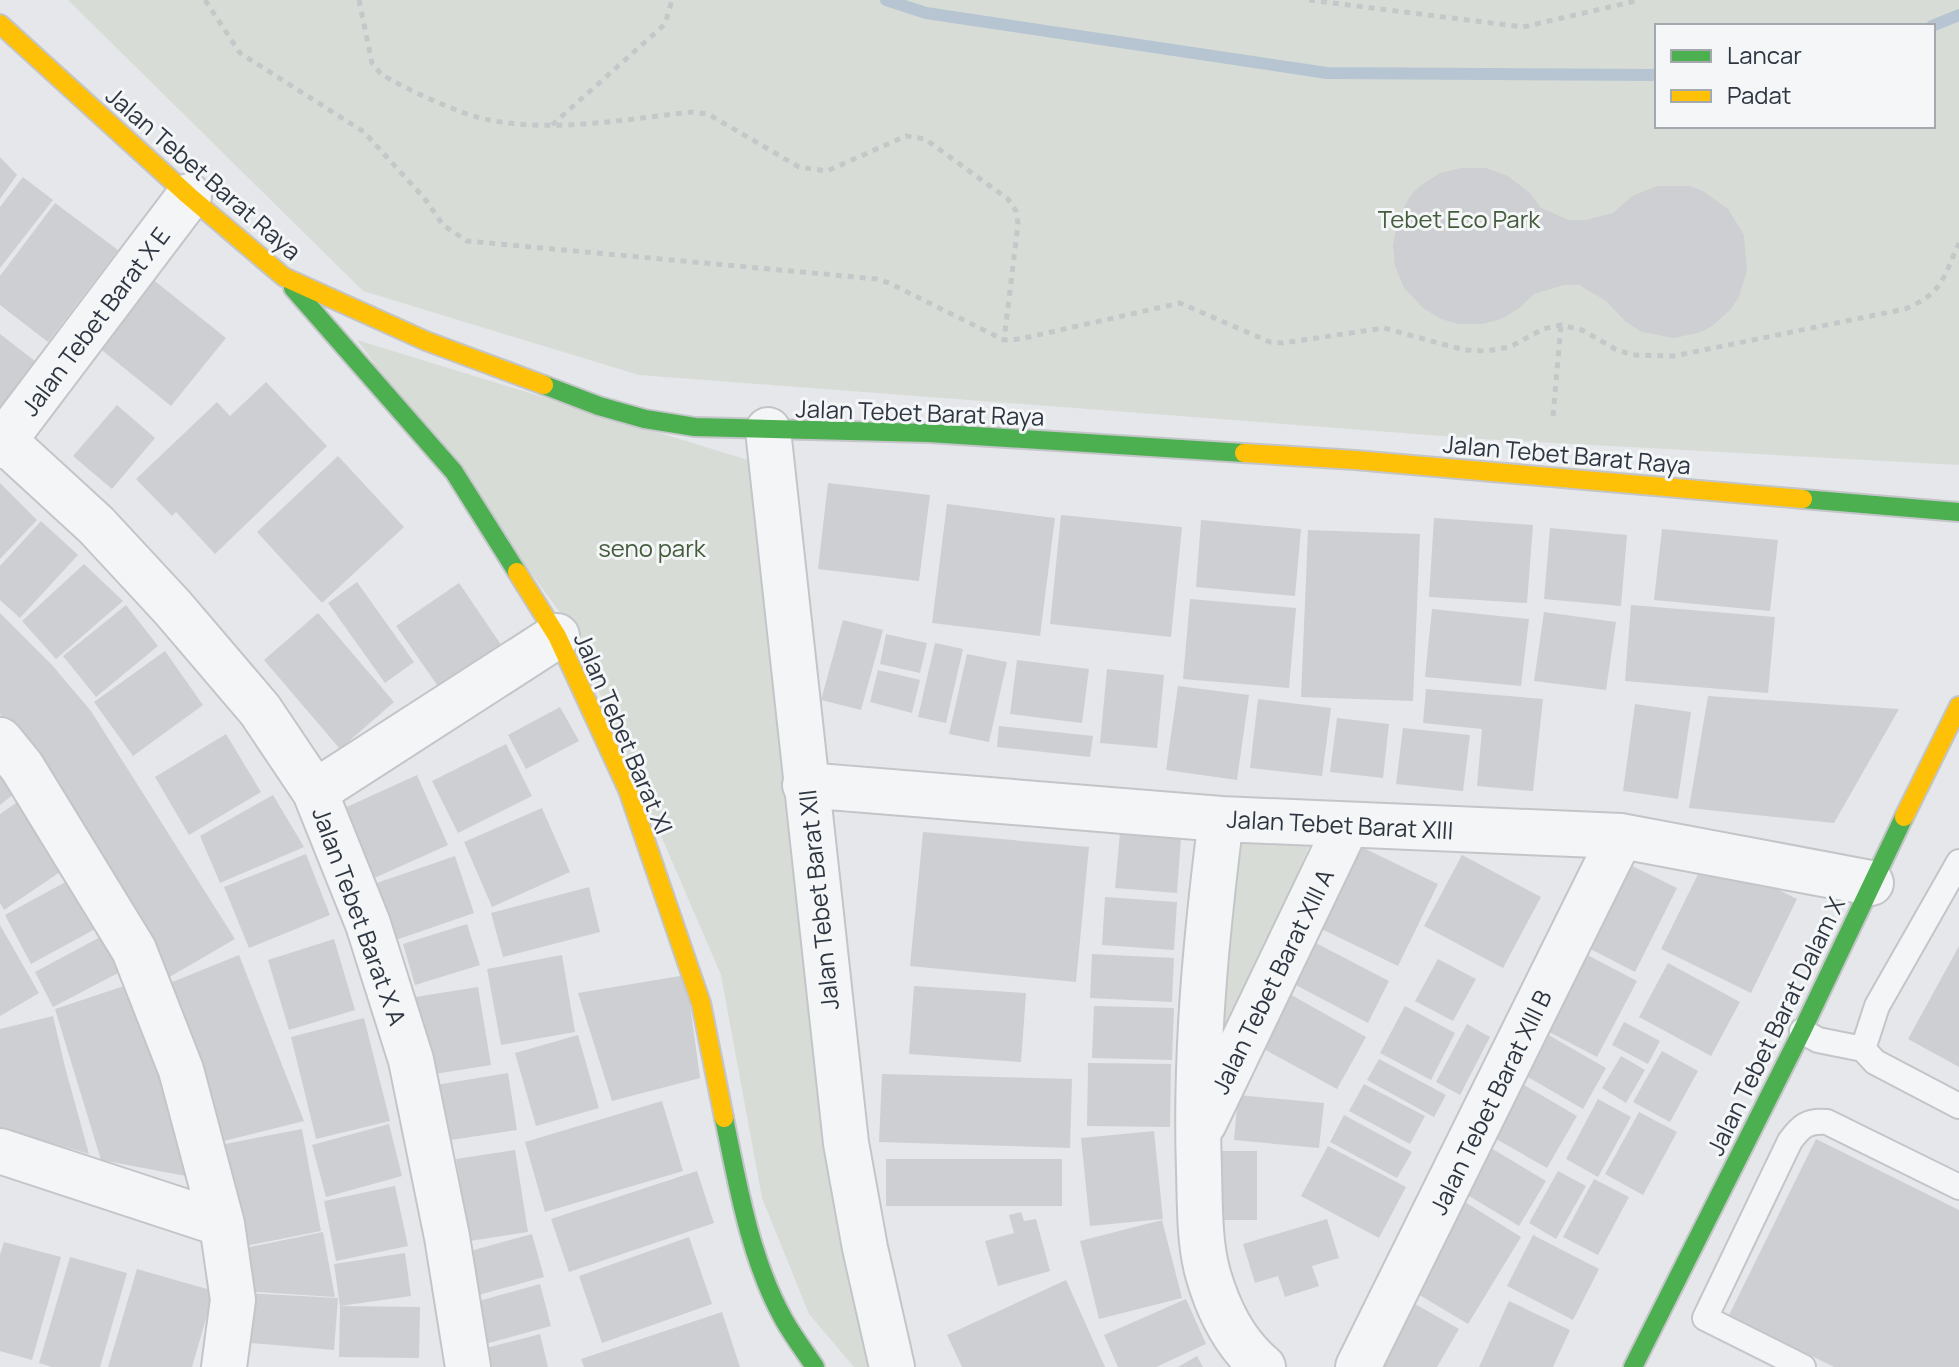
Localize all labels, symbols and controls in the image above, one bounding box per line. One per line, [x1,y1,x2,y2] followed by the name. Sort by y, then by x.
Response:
[1655,24,1935,128] legend
[1727,38,1802,71] text: Lancar
[1727,78,1791,111] text: Padat
[99,79,309,267] street label: Jalan Tebet Barat Raya
[1378,202,1541,235] park label: Tebet Eco Park
[13,220,177,422] street label: Jalan Tebet Barat X E
[795,391,1045,433] street label: Jalan Tebet Barat Raya
[1442,427,1692,481] street label: Jalan Tebet Barat Raya
[598,531,707,564] park label: seno park
[567,627,681,839] street label: Jalan Tebet Barat XI
[790,788,846,1012] street label: Jalan Tebet Barat XII
[305,802,415,1030] street label: Jalan Tebet Barat X A
[1226,802,1454,846] street label: Jalan Tebet Barat XIII
[1203,863,1341,1099] street label: Jalan Tebet Barat XIII A
[1698,891,1852,1161] street label: Jalan Tebet Barat Dalam X
[1421,984,1559,1220] street label: Jalan Tebet Barat XIII B

